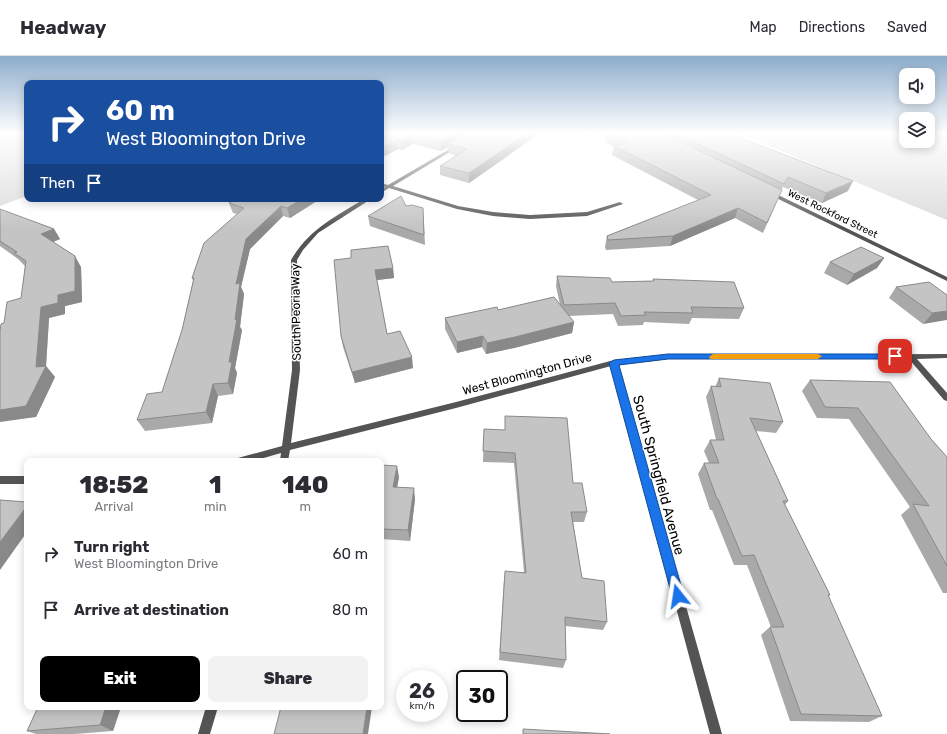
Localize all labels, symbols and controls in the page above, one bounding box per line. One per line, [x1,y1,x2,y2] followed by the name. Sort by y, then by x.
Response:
[20,16,106,39] text: Headway
[750,19,777,36] text: Map
[799,19,865,36] text: Directions
[887,19,927,36] text: Saved
[899,68,935,148] map controls
[899,68,935,104] button: sound
[106,94,175,127] text: 60 m
[40,96,92,148] icon: right
[899,112,935,148] button: layers
[106,128,306,150] text: West Bloomington Drive
[83,172,105,194] icon: arrive
[40,174,75,192] text: Then
[786,187,879,241] street label: West Rockford Street
[288,263,304,361] street label: South Peoria Way
[878,339,912,373] pin
[884,345,906,367] icon: arrive
[461,350,593,398] street label: West Bloomington Drive
[629,393,688,557] street label: South Springfield Avenue
[80,471,148,499] text: 18:52
[209,471,222,499] text: 1
[282,471,329,499] text: 140
[94,499,133,514] text: Arrival
[204,499,227,514] text: min
[299,499,311,514] text: m
[74,538,149,556] text: Turn right
[40,543,62,565] icon: right
[332,545,368,563] text: 60 m
[74,556,218,571] text: West Bloomington Drive
[657,575,699,617] position arrow
[40,599,62,621] icon: arrive
[74,601,229,619] text: Arrive at destination
[332,601,368,619] text: 80 m
[40,656,200,702] button: Exit
[208,656,368,702] button: Share
[456,670,508,722] speed limit sign: 30
[409,679,435,703] text: 26
[410,700,434,712] text: km/h

